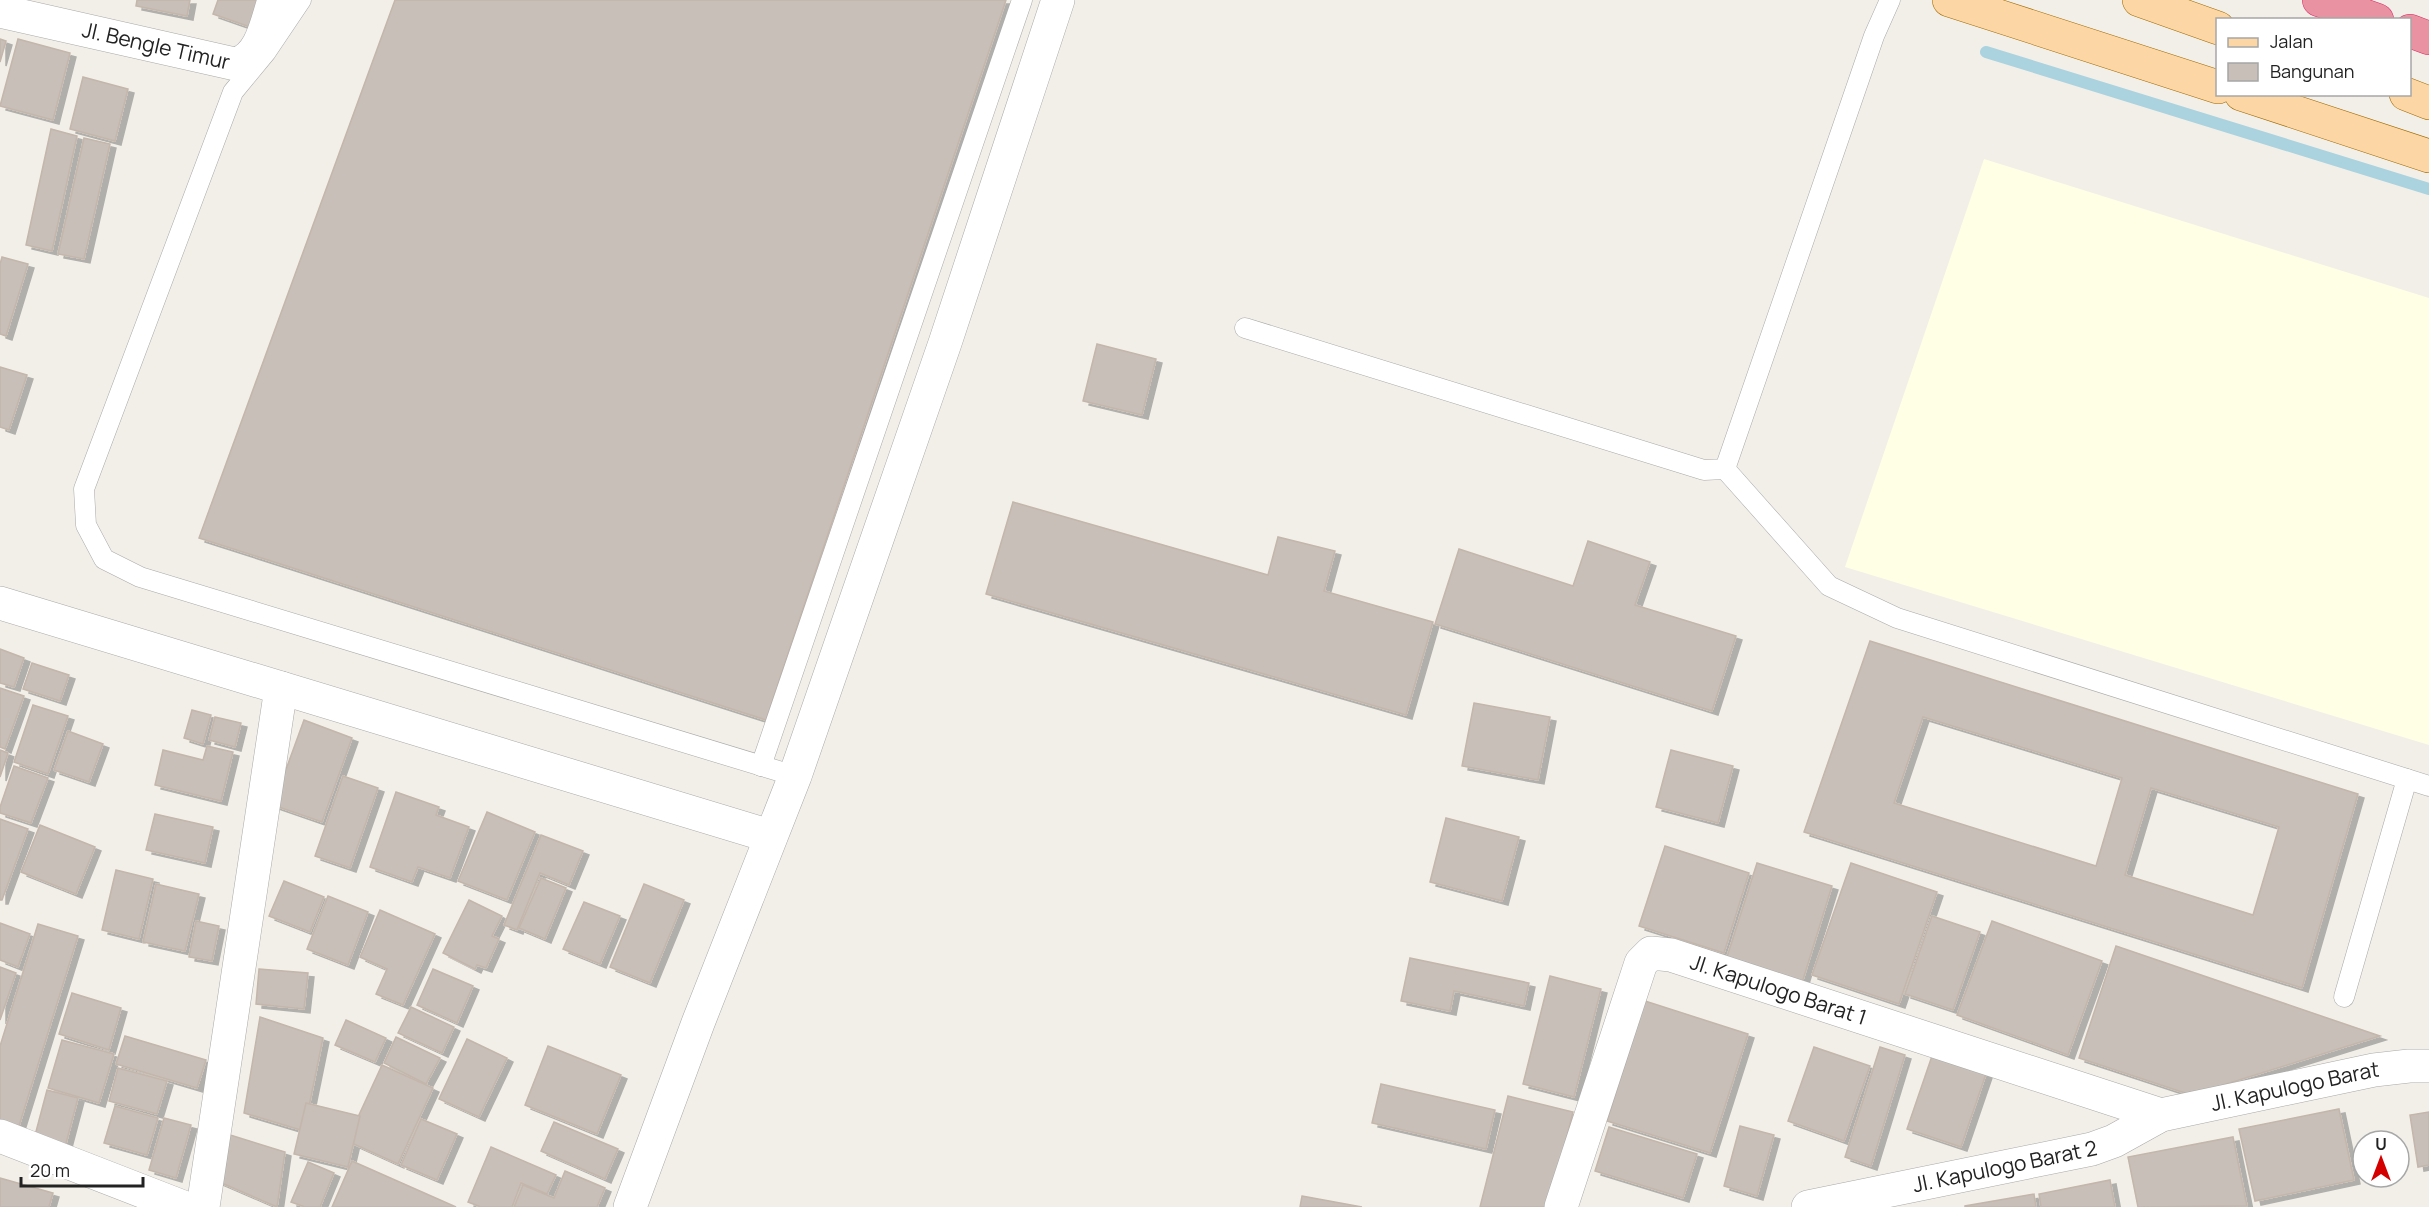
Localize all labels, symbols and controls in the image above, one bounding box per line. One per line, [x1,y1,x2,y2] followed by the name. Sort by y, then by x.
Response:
[80,15,233,76] street label: Jl. Bengle Timur
[2216,18,2411,96] legend
[2270,29,2313,53] text: Jalan
[2270,59,2354,83] text: Bangunan
[1687,947,1870,1031] street label: Jl. Kapulogo Barat 1
[2208,1055,2380,1117] street label: Jl. Kapulogo Barat
[2351,1129,2411,1189] north arrow
[1910,1133,2099,1198] street label: Jl. Kapulogo Barat 2
[2375,1133,2387,1155] text: U
[21,1150,142,1188] scale bar
[30,1158,70,1182] text: 20 m

